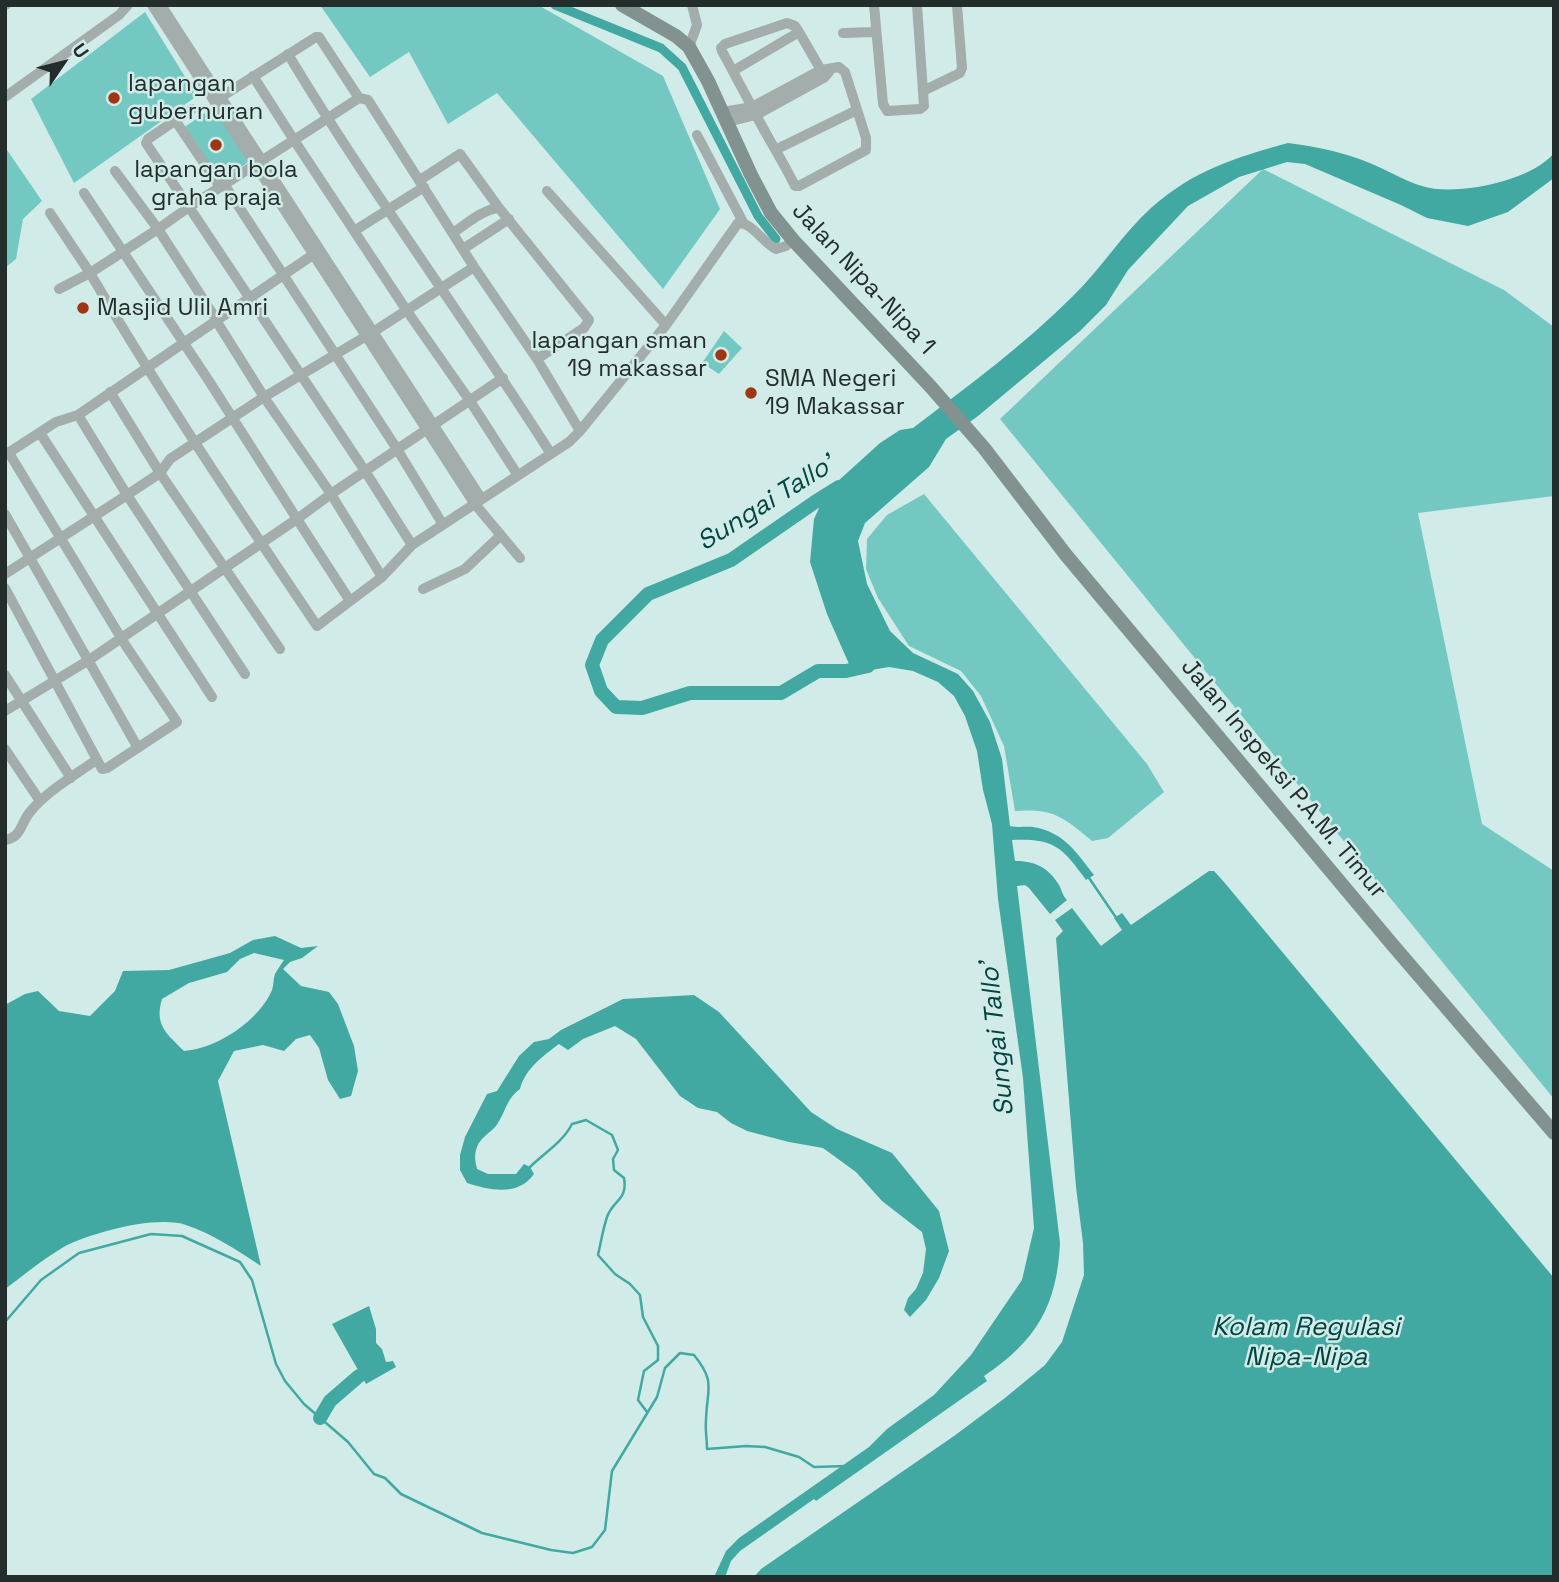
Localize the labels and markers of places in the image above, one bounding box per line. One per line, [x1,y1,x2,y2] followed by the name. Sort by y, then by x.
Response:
[128,70,263,126] place label: lapangan gubernuran
[106,90,122,106] marker: lapangan gubernuran
[208,137,224,153] marker: lapangan bola graha praja
[134,156,298,212] place label: lapangan bola graha praja
[97,294,268,322] place label: Masjid Ulil Amri
[75,300,91,316] marker: Masjid Ulil Amri
[531,327,707,383] place label: lapangan sman 19 makassar
[713,347,729,363] marker: lapangan sman 19 makassar
[765,365,905,421] place label: SMA Negeri 19 Makassar
[743,385,759,401] marker: SMA Negeri 19 Makassar

